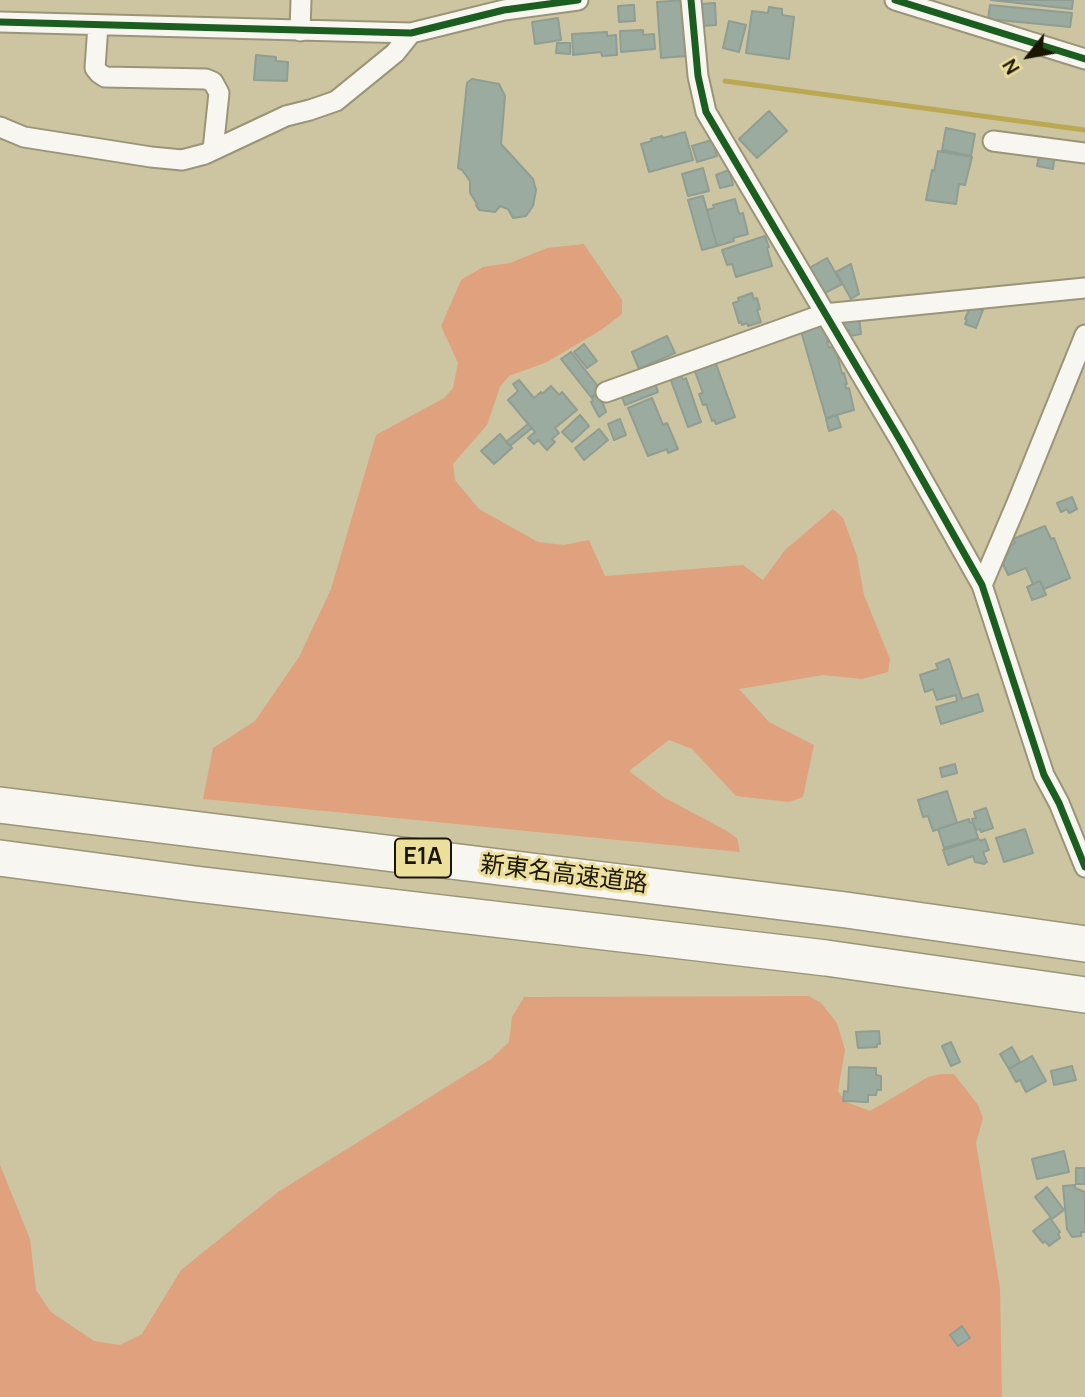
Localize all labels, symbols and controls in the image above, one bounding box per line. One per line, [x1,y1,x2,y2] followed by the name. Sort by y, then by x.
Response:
[994,21,1064,91] north arrow
[996,54,1026,79] text: N
[395,838,451,878] road number: E1A
[479,850,649,900] street label: 新東名高速道路

